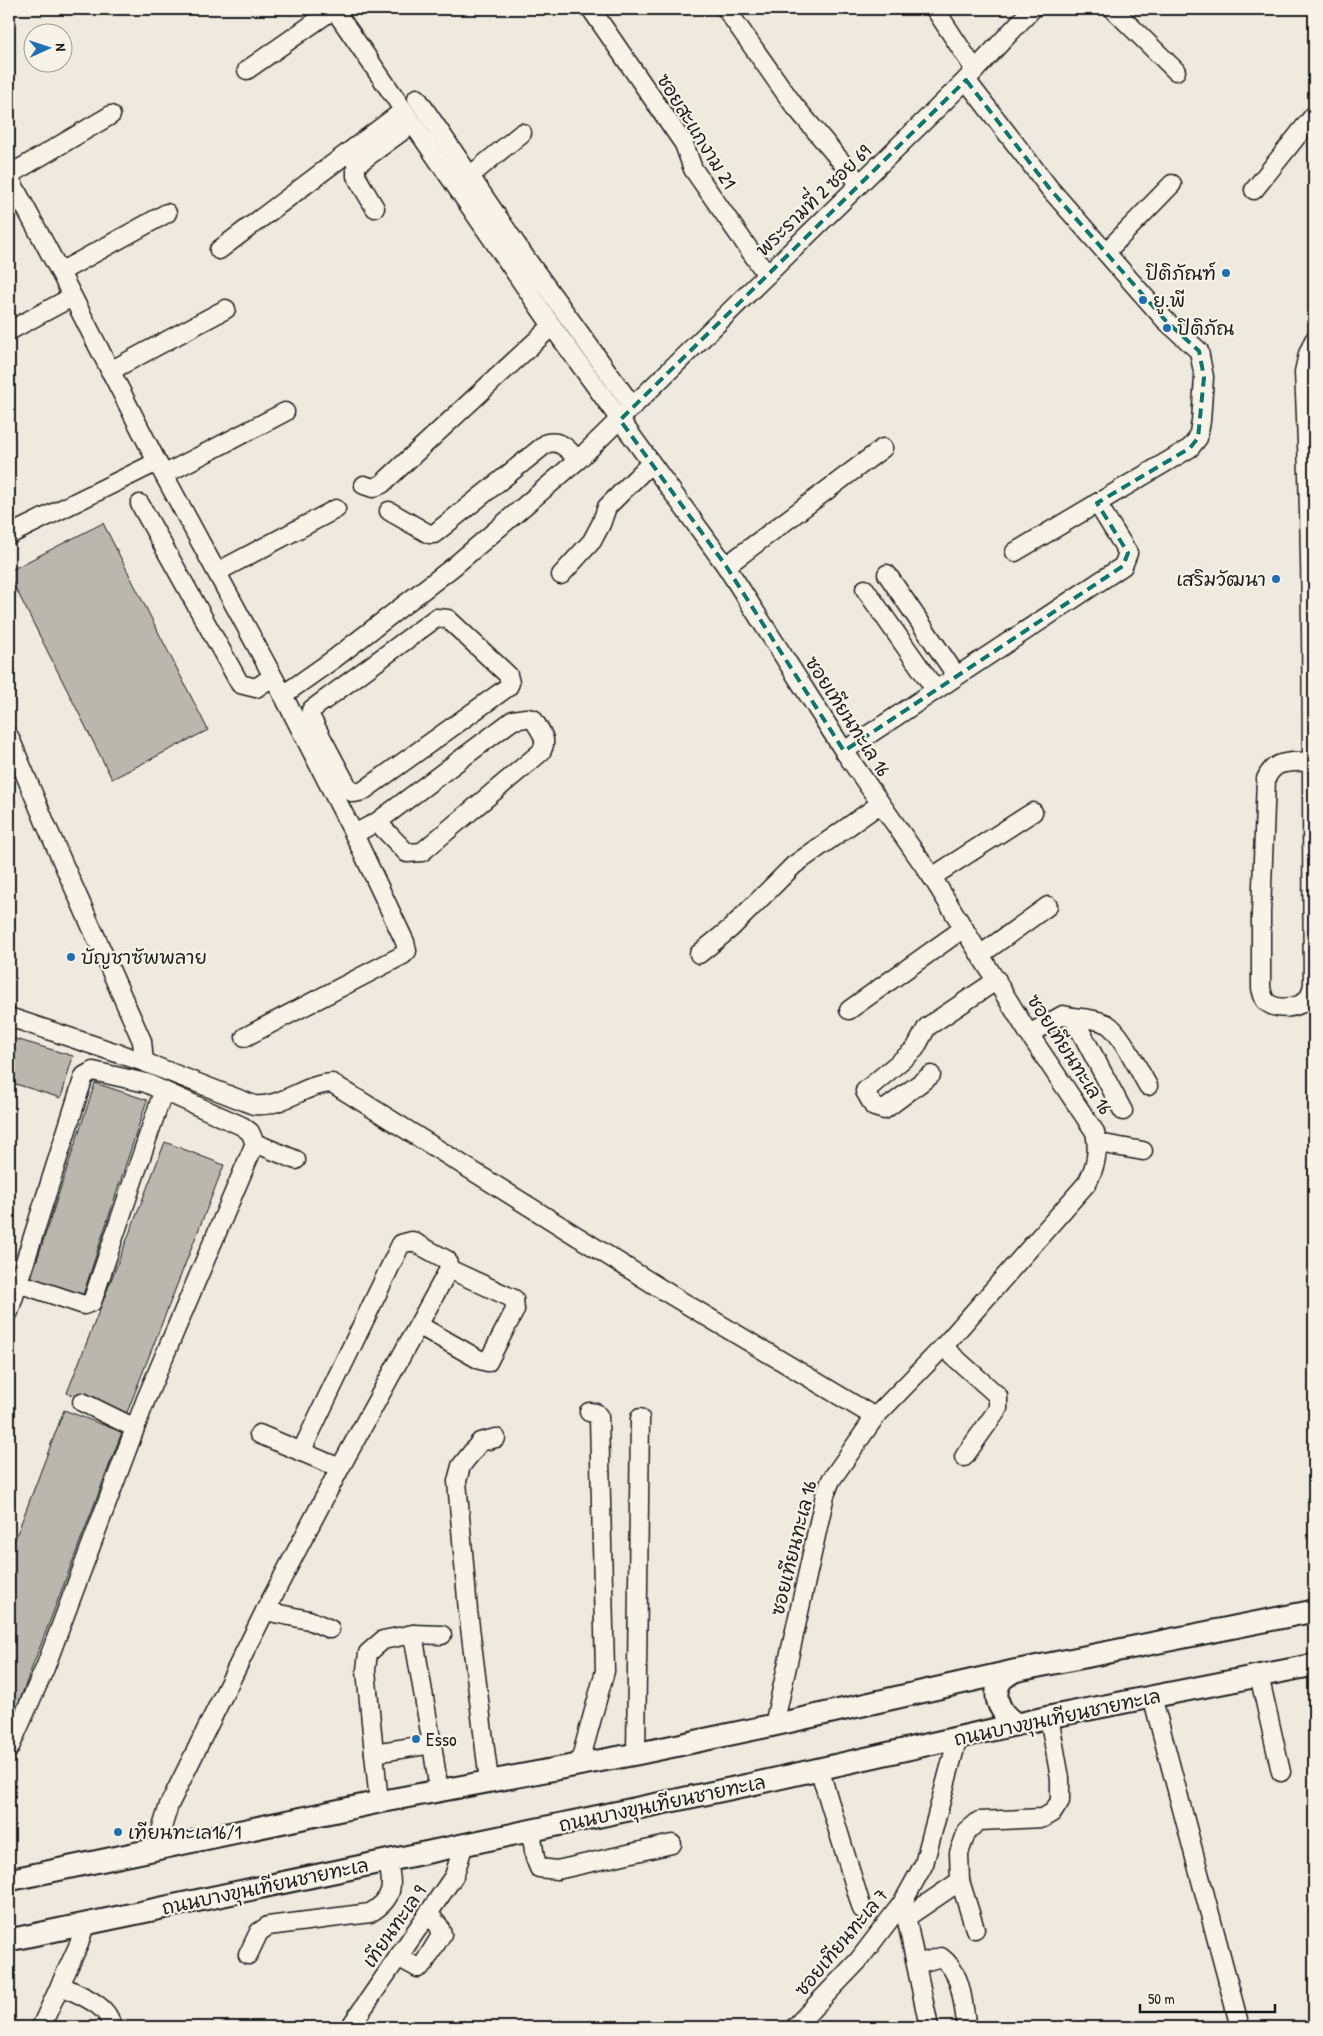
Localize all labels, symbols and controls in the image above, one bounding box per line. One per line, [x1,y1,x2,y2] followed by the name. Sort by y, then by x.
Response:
[22,22,72,72] north arrow
[52,43,71,52] text: N
[651,68,743,194] street label: ซอยสะแกงาม 21
[747,135,876,262] street label: พระรามที่ 2 ซอย 69
[1145,260,1216,286] place label: ปิติภัณฑ์
[1220,267,1232,279] marker: ปิติภัณฑ์
[1153,287,1185,315] place label: ยู.พี
[1137,294,1149,306] marker: ยู.พี
[1177,315,1234,341] place label: ปิติภัณ
[1161,322,1173,334] marker: ปิติภัณ
[1176,566,1266,592] place label: เสริมวัฒนา
[1270,573,1282,585] marker: เสริมวัฒนา
[799,651,897,781] street label: ซอยเทียนทะเล 16
[81,944,207,970] place label: บัญชาซัพพลาย
[65,951,77,963] marker: บัญชาซัพพลาย
[1021,989,1119,1119] street label: ซอยเทียนทะเล 16
[764,1478,822,1618] street label: ซอยเทียนทะเล 16
[951,1682,1163,1754] street label: ถนนบางขุนเทียนชายทะเล
[426,1726,457,1752] place label: Esso
[410,1733,422,1745] marker: Esso
[556,1768,768,1840] street label: ถนนบางขุนเทียนชายทะเล
[128,1819,241,1845] place label: เทียนทะเล16/1
[112,1826,124,1838] marker: เทียนทะเล16/1
[159,1851,371,1923] street label: ถนนบางขุนเทียนชายทะเล
[356,1879,432,1972] street label: เทียนทะเล 9
[788,1883,894,2001] street label: ซอยเทียนทะเล 7
[1140,1981,1276,2013] scale bar
[1148,1988,1175,2009] text: 50 m

